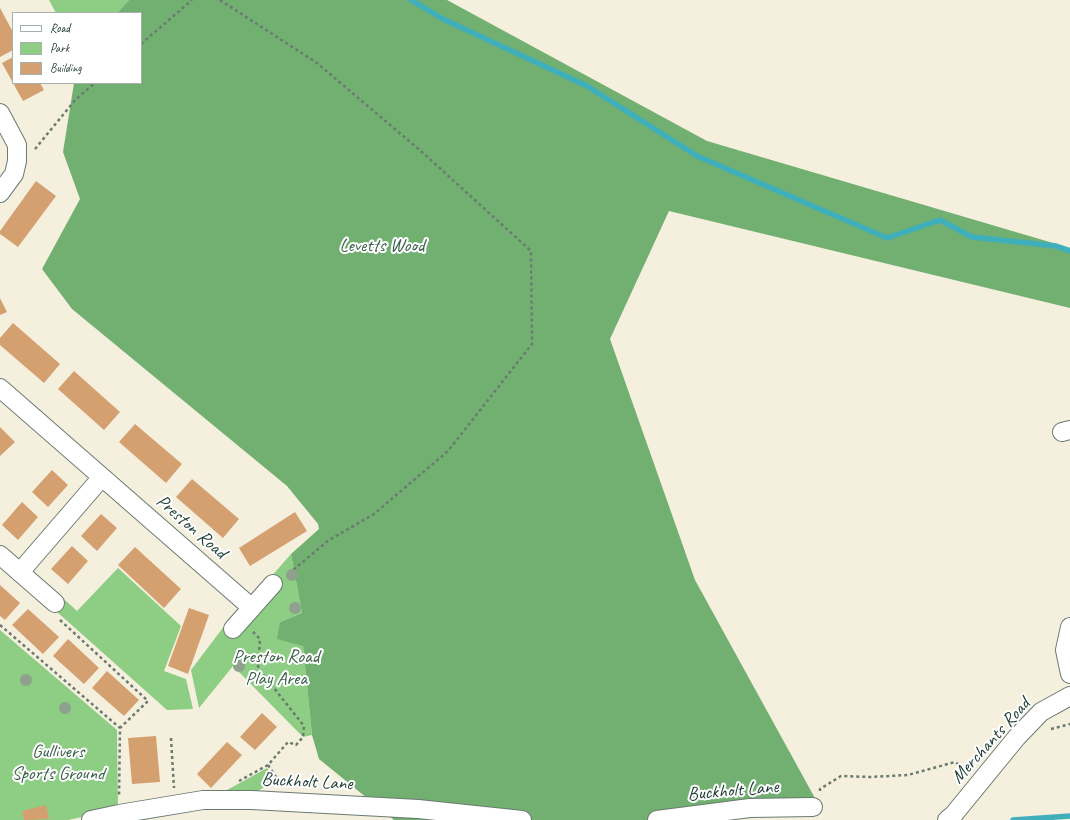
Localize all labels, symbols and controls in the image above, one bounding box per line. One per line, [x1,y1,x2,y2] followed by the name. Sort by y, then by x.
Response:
[12,12,142,84] legend
[50,20,70,36] text: Road
[50,40,69,56] text: Park
[50,60,82,76] text: Building
[340,235,424,257] park label: Levetts Wood
[151,490,231,564] street label: Preston Road
[233,646,319,690] park label: Preston Road Play Area
[947,693,1035,789] street label: Merchants Road
[11,741,105,785] park label: Gullivers Sports Ground
[261,768,353,796] street label: Buckholt Lane
[687,776,779,806] street label: Buckholt Lane

